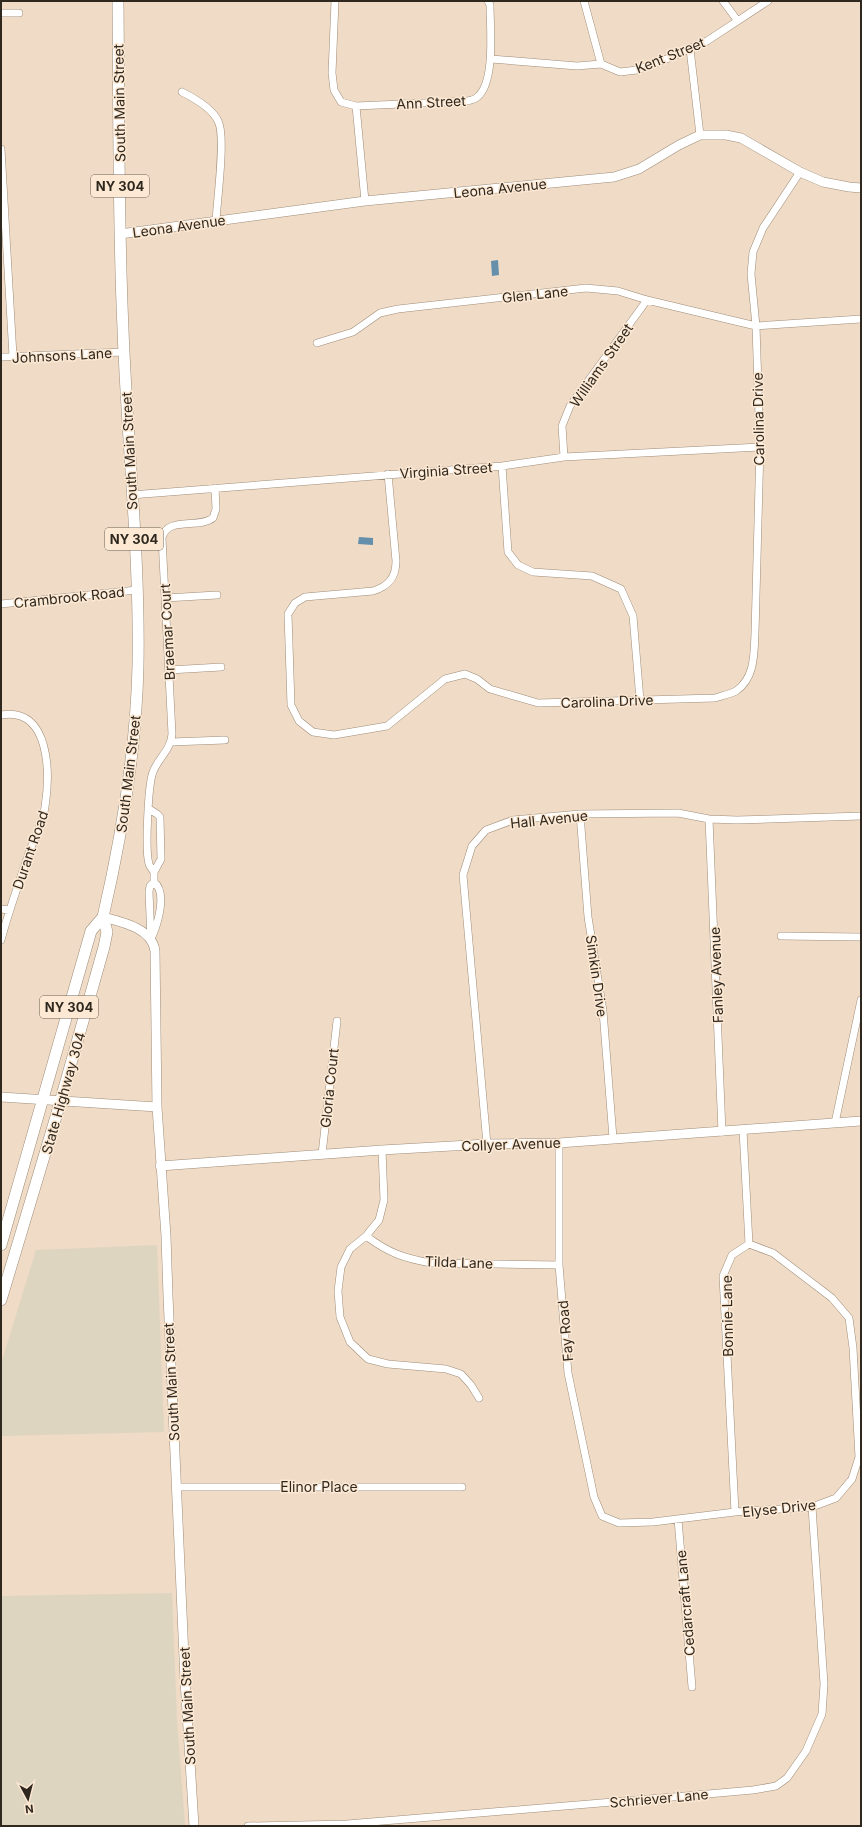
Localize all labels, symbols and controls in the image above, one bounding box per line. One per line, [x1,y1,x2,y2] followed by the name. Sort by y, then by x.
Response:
[633,33,708,77] street label: Kent Street
[109,43,129,162] street label: South Main Street
[396,92,467,112] street label: Ann Street
[91,175,149,197] road number: NY 304
[453,175,547,201] street label: Leona Avenue
[131,211,227,241] street label: Leona Avenue
[501,282,569,306] street label: Glen Lane
[566,320,636,410] street label: Williams Street
[11,344,113,366] street label: Johnsons Lane
[749,372,767,466] street label: Carolina Drive
[117,391,141,510] street label: South Main Street
[399,458,493,482] street label: Virginia Street
[105,528,163,550] road number: NY 304
[13,583,125,611] street label: Crambrook Road
[156,583,178,681] street label: Braemar Court
[560,691,654,711] street label: Carolina Drive
[112,714,144,834] street label: South Main Street
[509,806,589,832] street label: Hall Avenue
[9,808,51,892] street label: Durant Road
[706,927,726,1023] street label: Fanley Avenue
[583,934,611,1018] street label: Simkin Drive
[40,996,98,1018] road number: NY 304
[37,1030,89,1156] street label: State Highway 304
[316,1047,342,1129] street label: Gloria Court
[461,1134,561,1154] street label: Collyer Avenue
[425,1252,493,1272] street label: Tilda Lane
[718,1275,736,1357] street label: Bonnie Lane
[554,1300,576,1362] street label: Fay Road
[159,1322,183,1441] street label: South Main Street
[280,1478,358,1495] street label: Elinor Place
[741,1496,817,1520] street label: Elyse Drive
[672,1549,698,1657] street label: Cedarcraft Lane
[175,1646,199,1765] street label: South Main Street
[8,1779,48,1819] north arrow
[609,1785,709,1811] street label: Schriever Lane
[24,1801,34,1816] text: N

